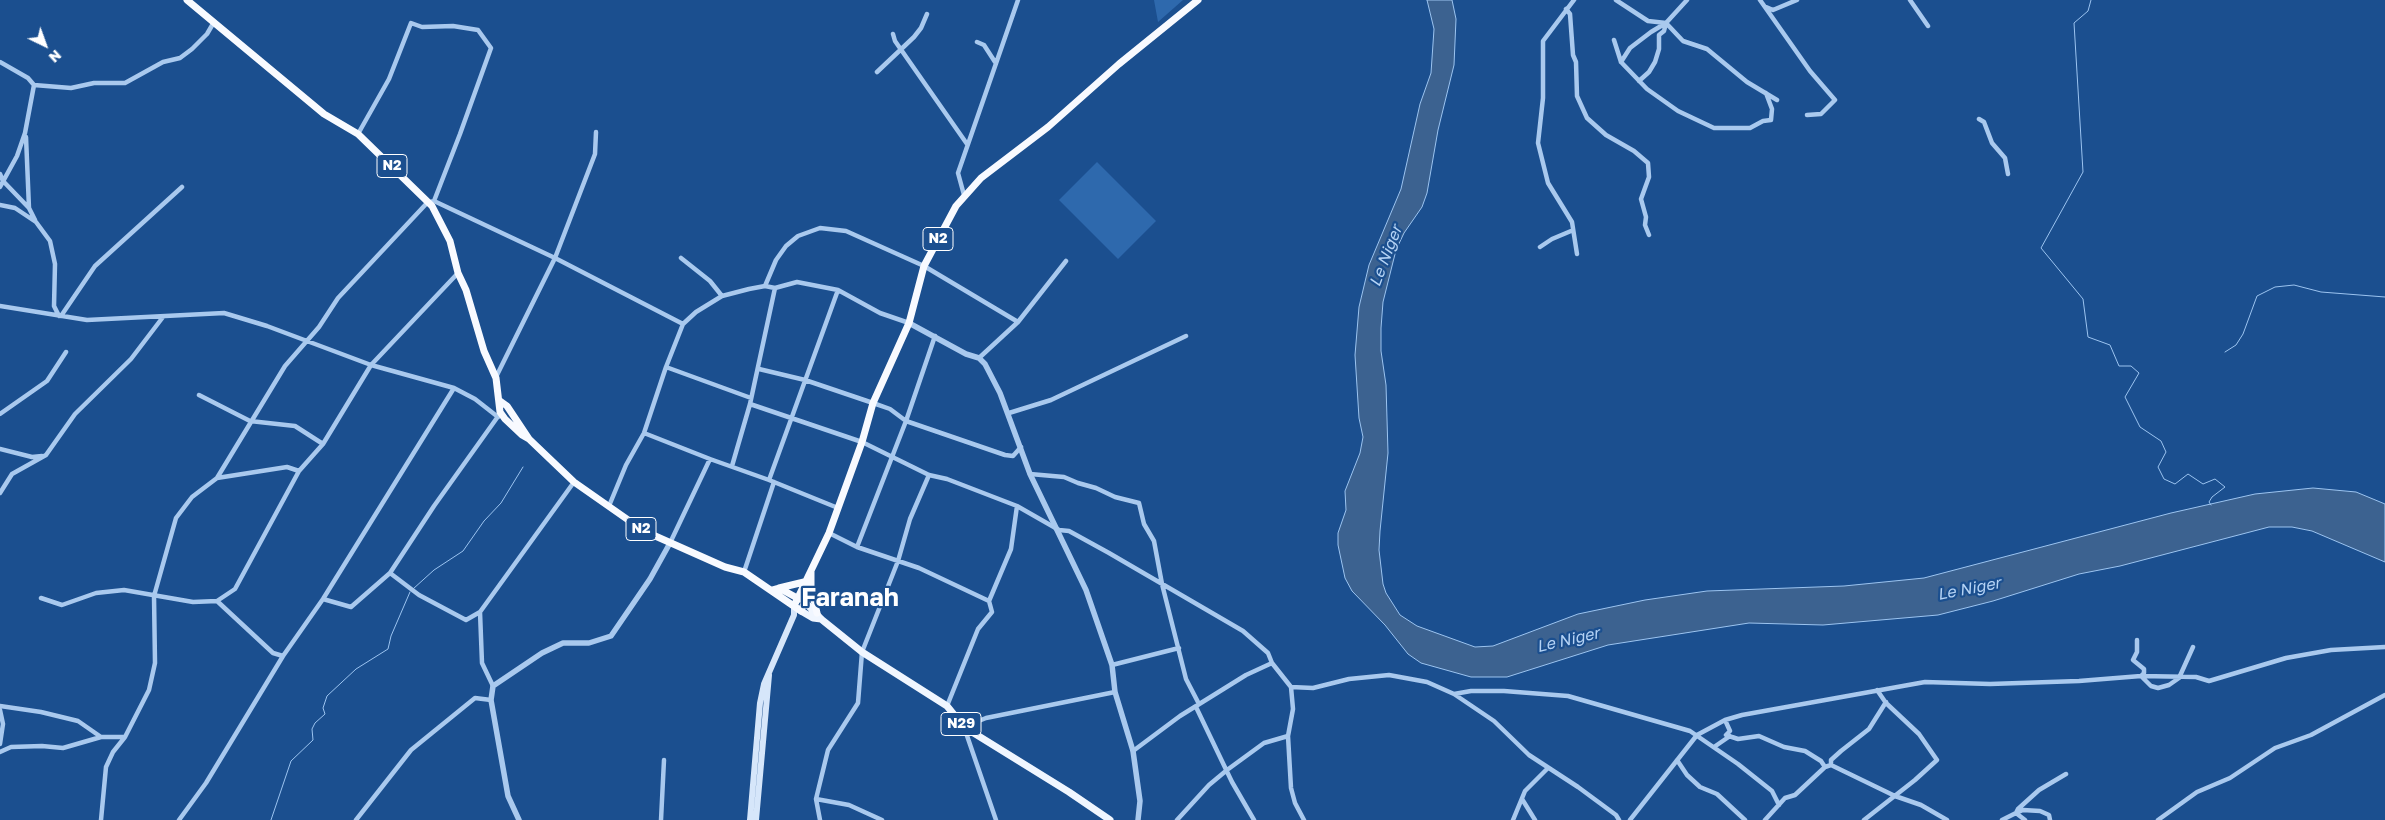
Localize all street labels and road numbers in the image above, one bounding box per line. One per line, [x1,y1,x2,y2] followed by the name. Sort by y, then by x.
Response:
[377,154,407,178] road number: N2
[923,228,953,250] road number: N2
[626,518,656,540] road number: N2
[941,712,981,736] road number: N29

